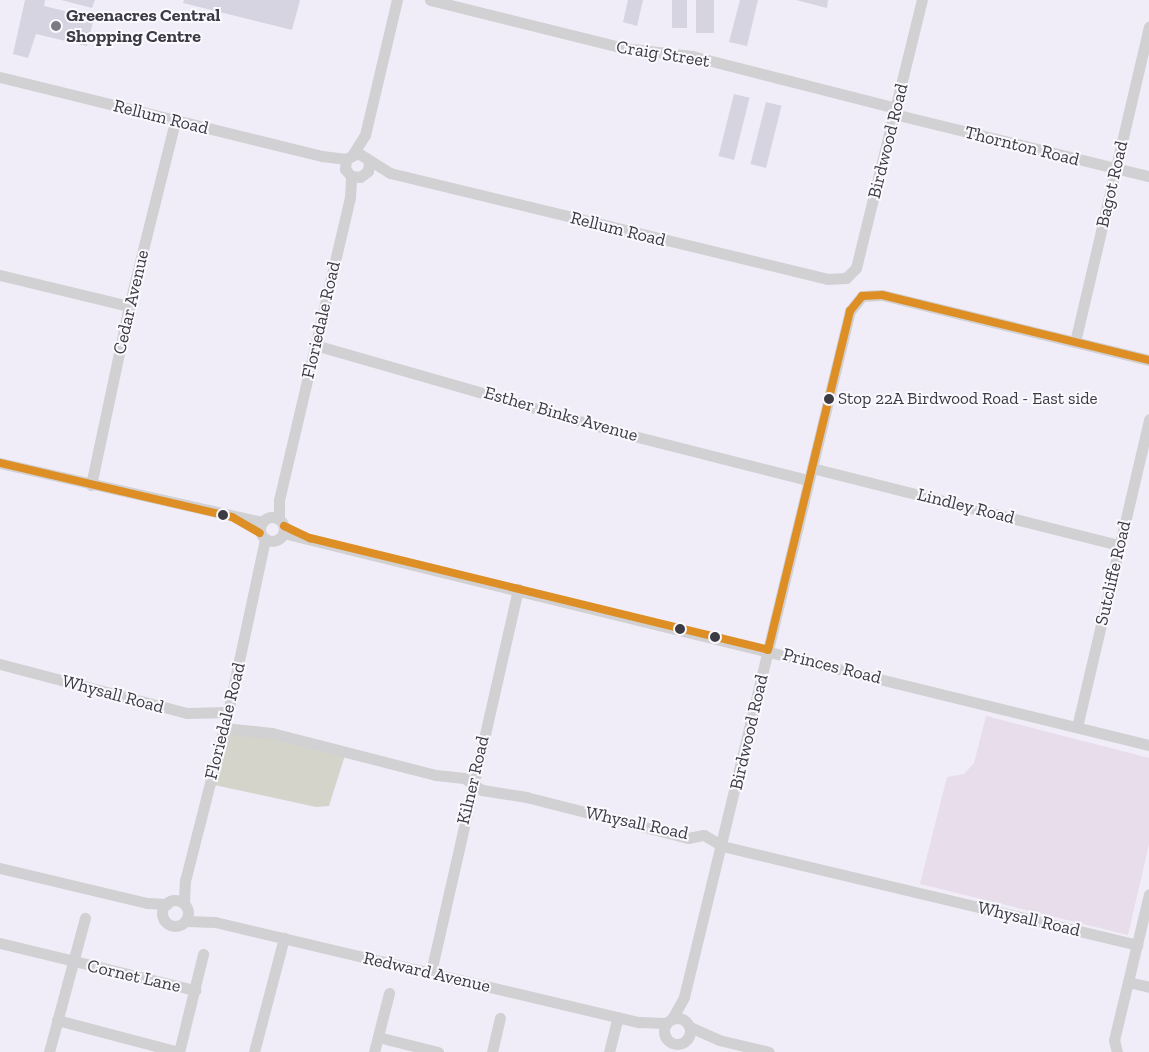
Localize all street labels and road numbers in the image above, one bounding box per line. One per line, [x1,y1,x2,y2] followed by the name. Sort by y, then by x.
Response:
[615,36,711,72] street label: Craig Street
[863,81,913,201] street label: Birdwood Road
[111,95,211,139] street label: Rellum Road
[962,121,1082,171] street label: Thornton Road
[1092,139,1132,229] street label: Bagot Road
[568,207,668,251] street label: Rellum Road
[108,247,154,357] street label: Cedar Avenue
[297,259,345,381] street label: Floriedale Road
[481,382,641,446] street label: Esther Binks Avenue
[915,483,1017,529] street label: Lindley Road
[1090,519,1136,627] street label: Sutcliffe Road
[781,643,883,689] street label: Princes Road
[200,660,250,782] street label: Floriedale Road
[60,670,166,718] street label: Whysall Road
[725,672,773,792] street label: Birdwood Road
[452,733,494,827] street label: Kilner Road
[584,802,690,844] street label: Whysall Road
[976,897,1082,941] street label: Whysall Road
[361,947,493,997] street label: Redward Avenue
[85,955,183,997] street label: Cornet Lane

